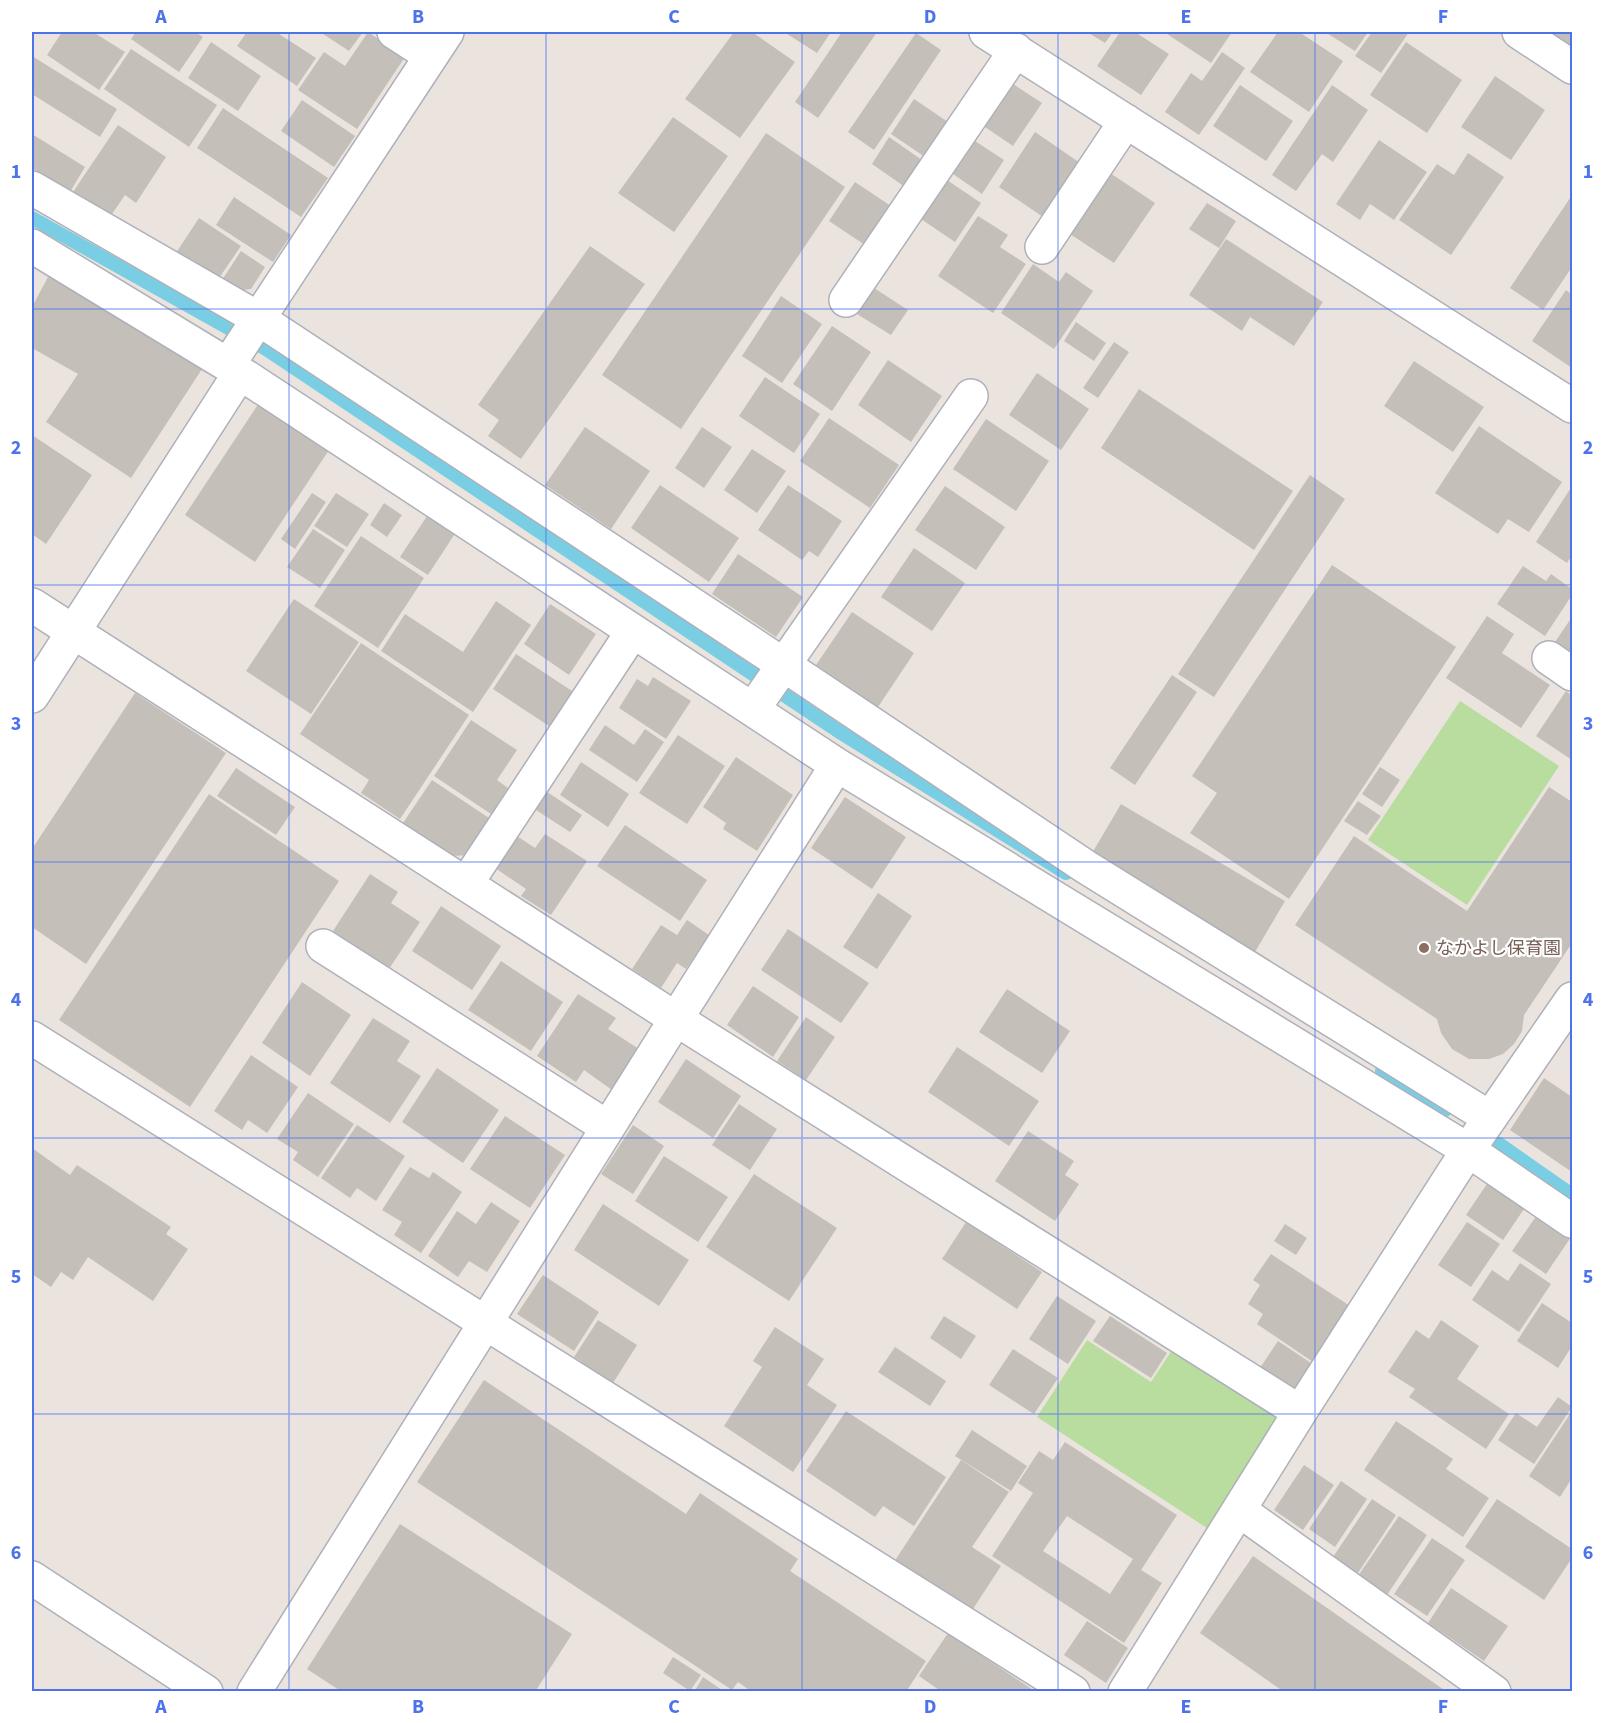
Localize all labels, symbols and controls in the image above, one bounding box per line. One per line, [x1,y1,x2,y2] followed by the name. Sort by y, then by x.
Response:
[154,3,167,31] text: A
[412,3,424,31] text: B
[668,3,680,31] text: C
[924,3,936,31] text: D
[1181,3,1191,31] text: E
[1438,3,1448,31] text: F
[11,158,21,186] text: 1
[1583,158,1593,186] text: 1
[11,434,21,462] text: 2
[1583,434,1593,462] text: 2
[11,710,21,738] text: 3
[1583,710,1593,738] text: 3
[1436,936,1561,961] place label: なかよし保育園
[1417,941,1431,955] marker: なかよし保育園
[11,986,22,1014] text: 4
[1583,986,1594,1014] text: 4
[11,1263,21,1291] text: 5
[1583,1263,1593,1291] text: 5
[11,1539,21,1567] text: 6
[1583,1539,1593,1567] text: 6
[154,1693,167,1721] text: A
[412,1693,424,1721] text: B
[668,1693,680,1721] text: C
[924,1693,936,1721] text: D
[1181,1693,1191,1721] text: E
[1438,1693,1448,1721] text: F

